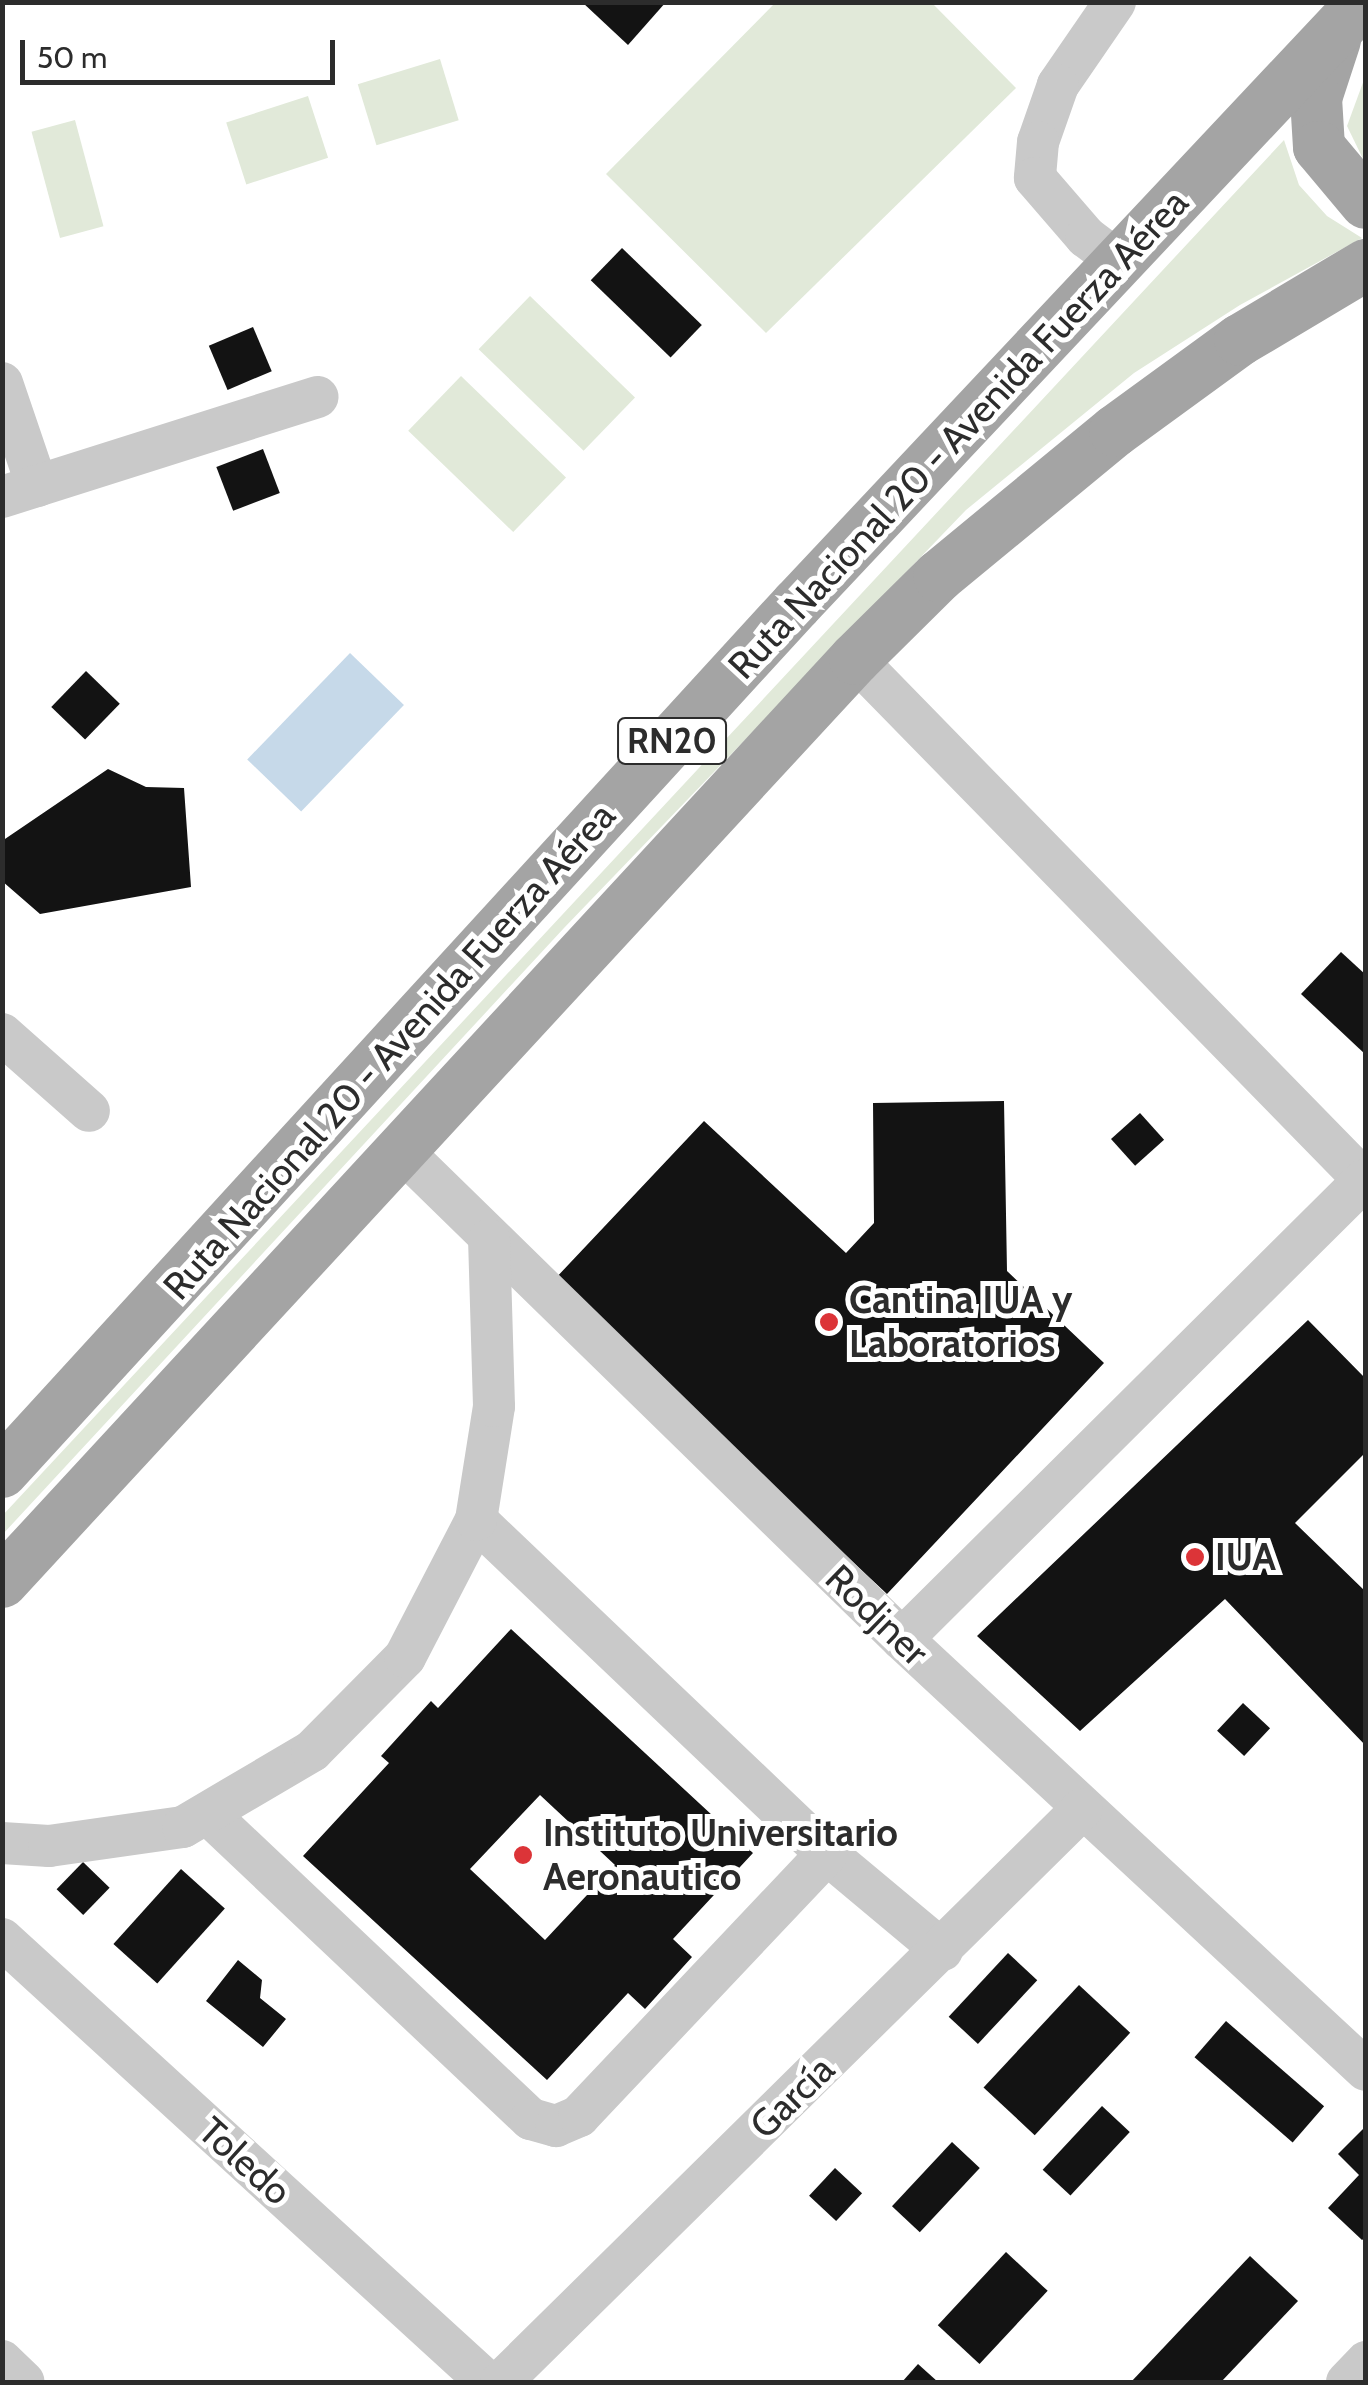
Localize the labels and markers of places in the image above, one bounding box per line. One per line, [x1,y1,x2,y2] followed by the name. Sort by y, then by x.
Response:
[849,1277,1073,1366] place label: Cantina IUA y Laboratorios
[818,1311,840,1333] marker: Cantina IUA y Laboratorios
[1215,1534,1276,1580] place label: IUA
[1184,1546,1206,1568] marker: IUA
[543,1810,898,1900] place label: Instituto Universitario Aeronautico
[512,1844,534,1866] marker: Instituto Universitario Aeronautico

